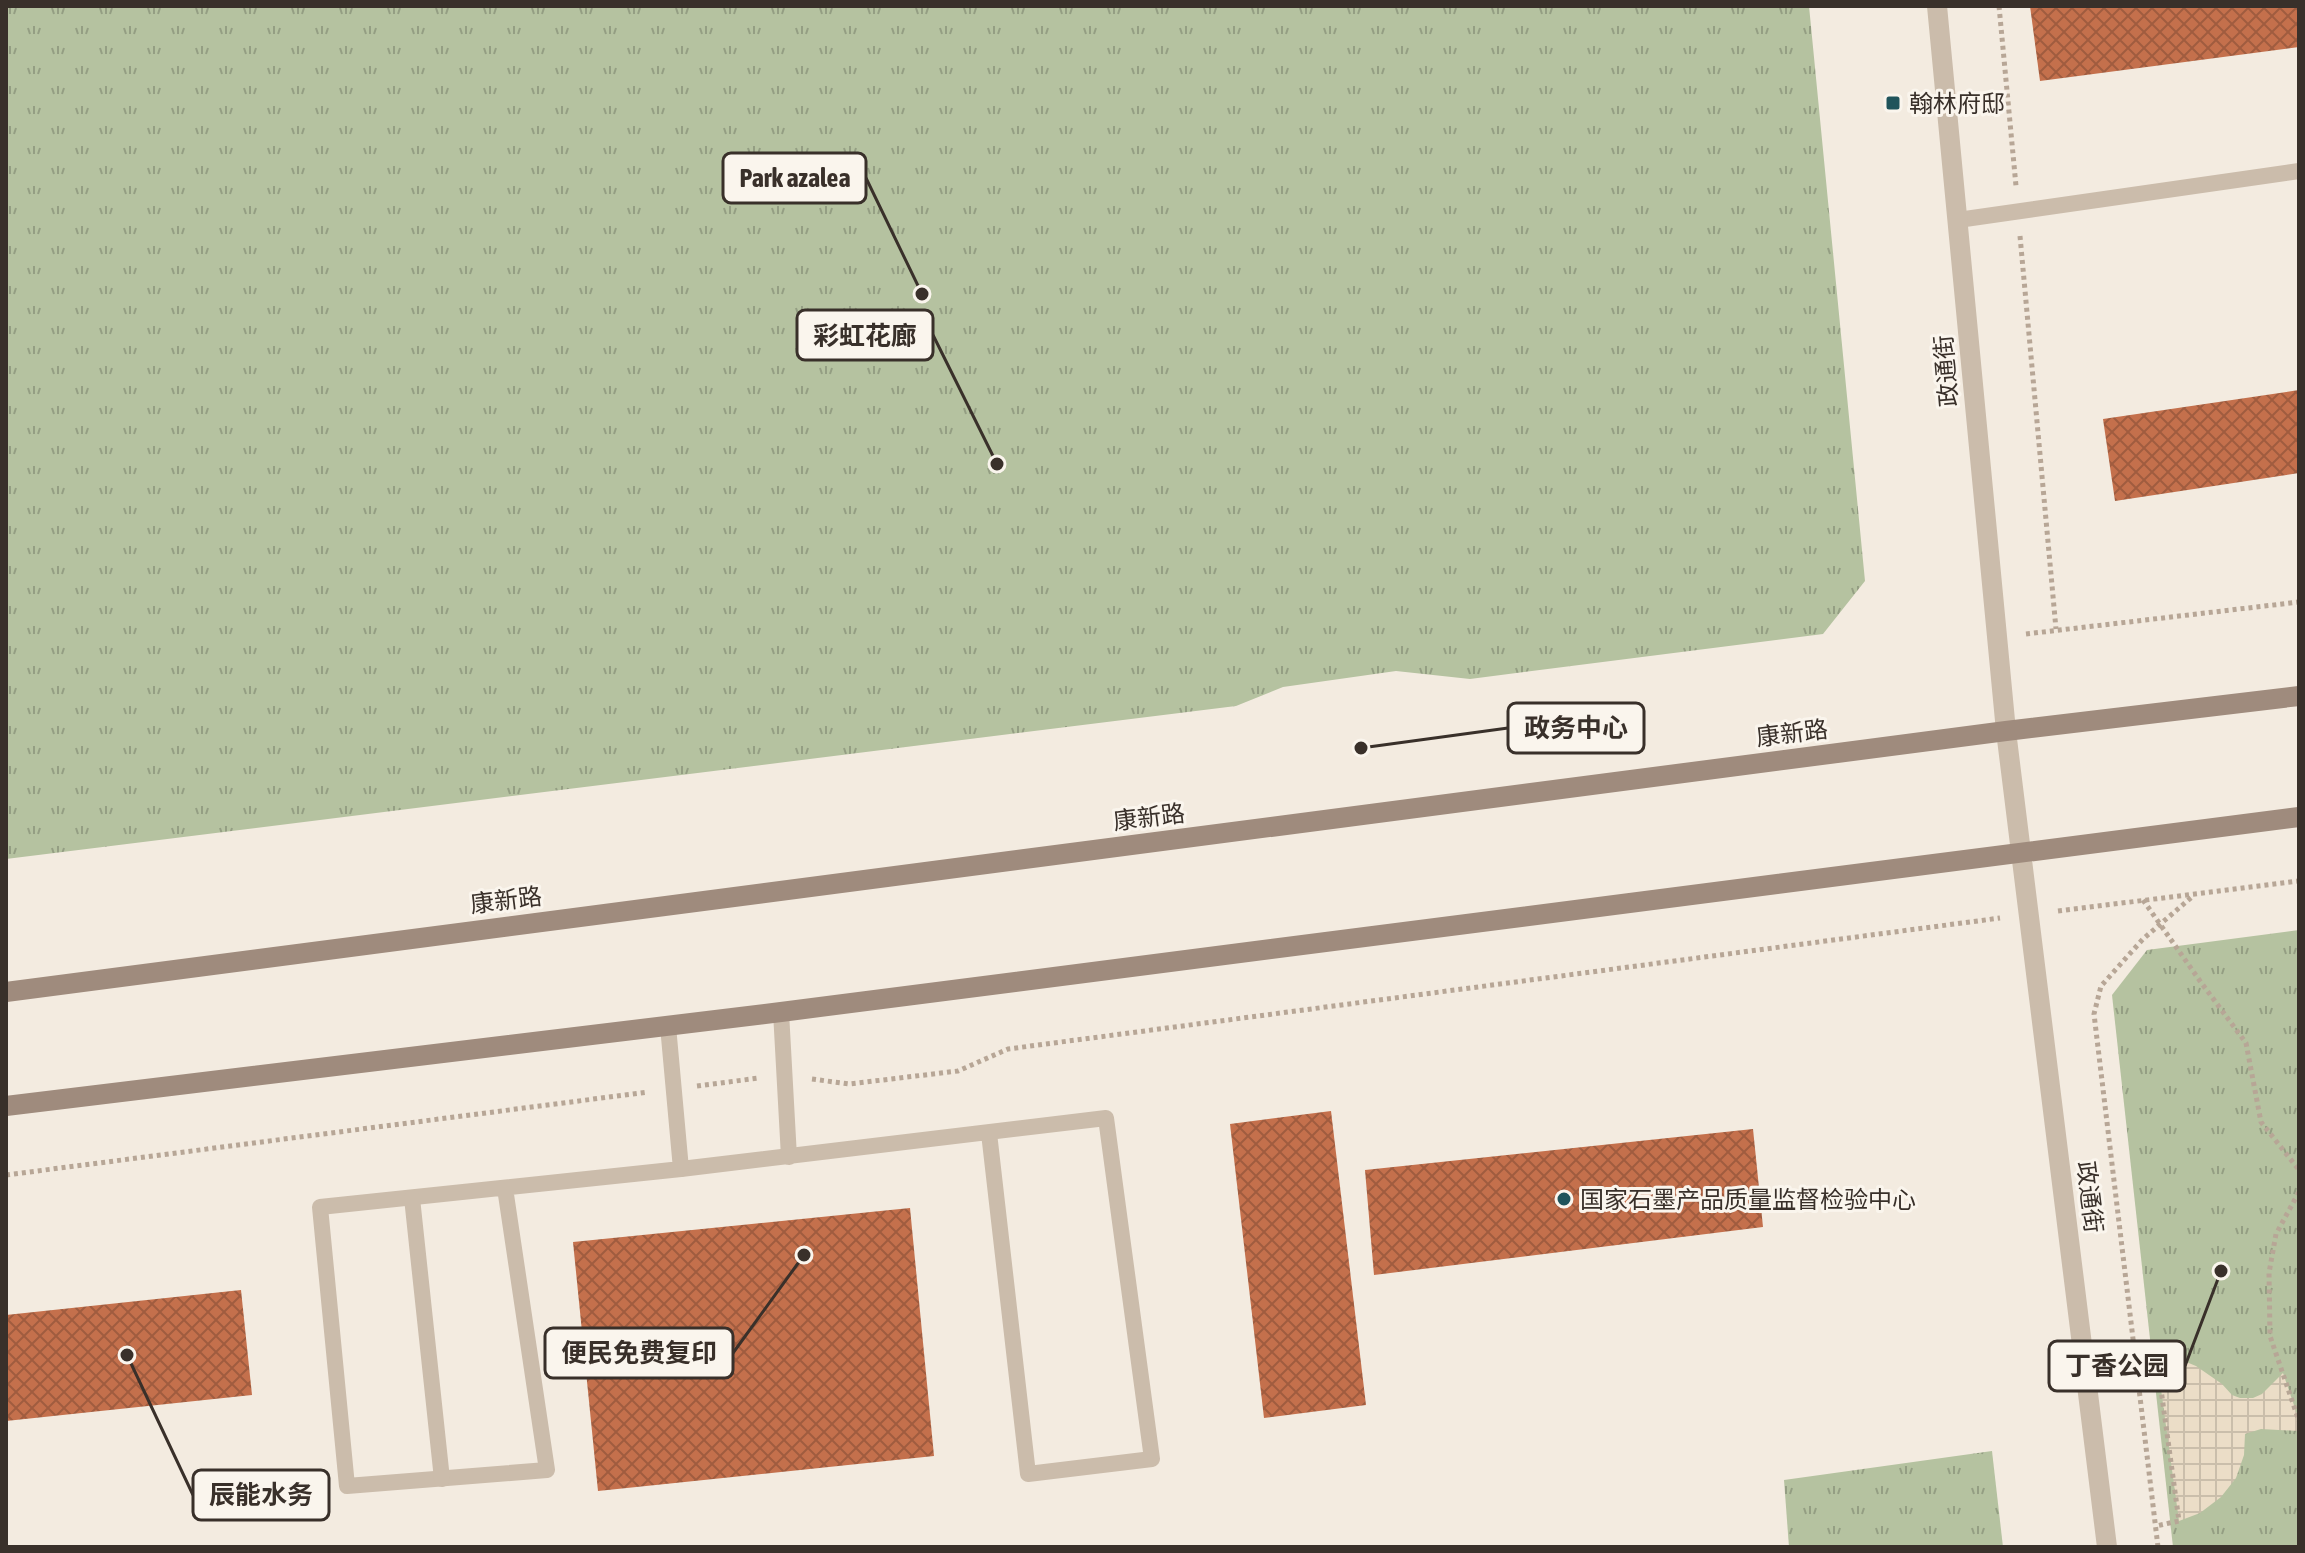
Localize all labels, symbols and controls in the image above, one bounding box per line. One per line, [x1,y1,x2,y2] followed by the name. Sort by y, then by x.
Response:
[1909,90,2005,117] place label: 翰林府邸
[1884,94,1902,112] marker: 翰林府邸
[723,153,866,203] callout: Park azalea
[739,163,851,193] text: Park azalea
[797,310,933,360] callout: 彩虹花廊
[813,321,917,351] text: 彩虹花廊
[1929,334,1963,408] street label: 政通街
[1508,703,1644,753] callout: 政务中心
[1524,713,1628,743] text: 政务中心
[1755,715,1829,751] street label: 康新路
[1112,799,1186,835] street label: 康新路
[469,882,543,918] street label: 康新路
[2072,1160,2108,1234] street label: 政通街
[1580,1186,1916,1213] place label: 国家石墨产品质量监督检验中心
[1555,1190,1573,1208] marker: 国家石墨产品质量监督检验中心
[545,1328,733,1378] callout: 便民免费复印
[561,1338,717,1368] text: 便民免费复印
[2049,1341,2185,1391] callout: 丁香公园
[2065,1351,2169,1381] text: 丁香公园
[193,1470,329,1520] callout: 辰能水务
[209,1480,313,1510] text: 辰能水务

